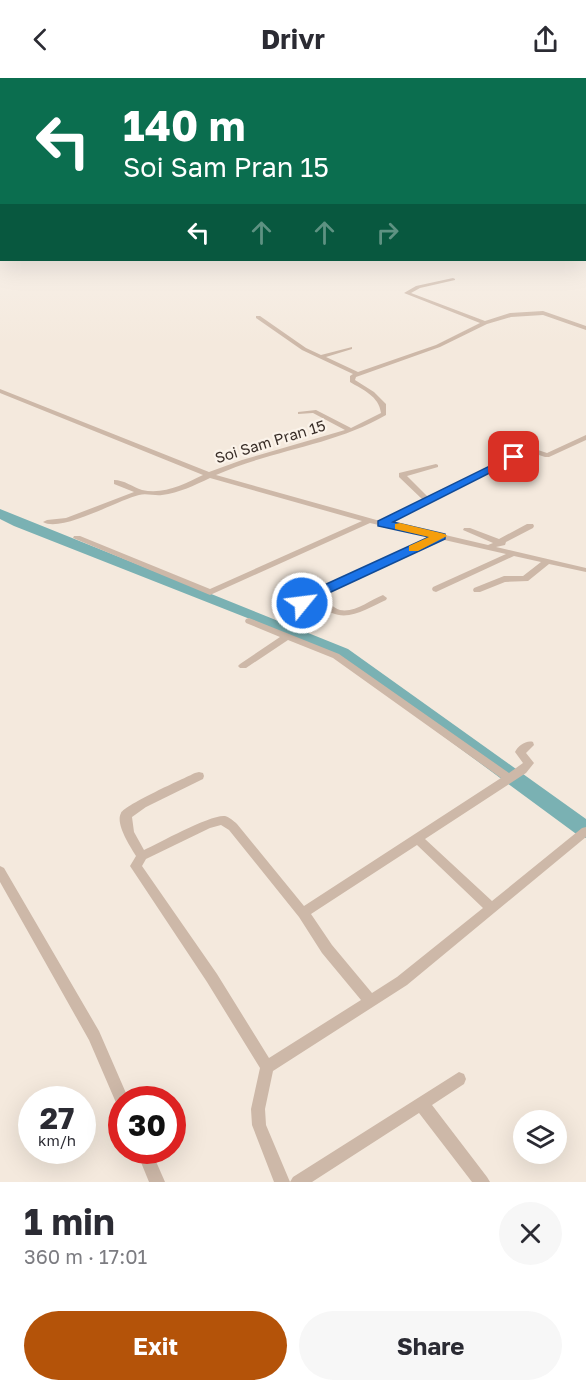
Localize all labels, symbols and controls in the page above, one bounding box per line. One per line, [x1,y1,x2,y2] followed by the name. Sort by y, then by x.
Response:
[24,23,57,56] icon: back
[261,23,325,55] text: Drivr
[529,23,562,56] icon: share
[123,100,245,150] text: 140 m
[24,102,102,180] icon: left
[123,151,329,183] text: Soi Sam Pran 15
[182,216,215,249] icon: left
[245,216,278,249] icon: ahead
[308,216,341,249] icon: ahead
[371,216,404,249] icon: right
[213,416,327,466] street label: Soi Sam Pran 15
[488,431,539,482] pin
[497,440,530,473] icon: arrive
[270,571,334,635] position arrow
[108,1086,186,1164] speed limit sign: 30
[40,1100,74,1136] text: 27
[513,1110,567,1164] map controls
[513,1110,567,1164] button: layers
[38,1131,76,1149] text: km/h
[24,1200,115,1243] text: 1 min
[499,1202,562,1265] button: close
[24,1244,147,1268] text: 360 m · 17:01
[24,1311,287,1380] button: Exit
[299,1311,562,1380] button: Share

